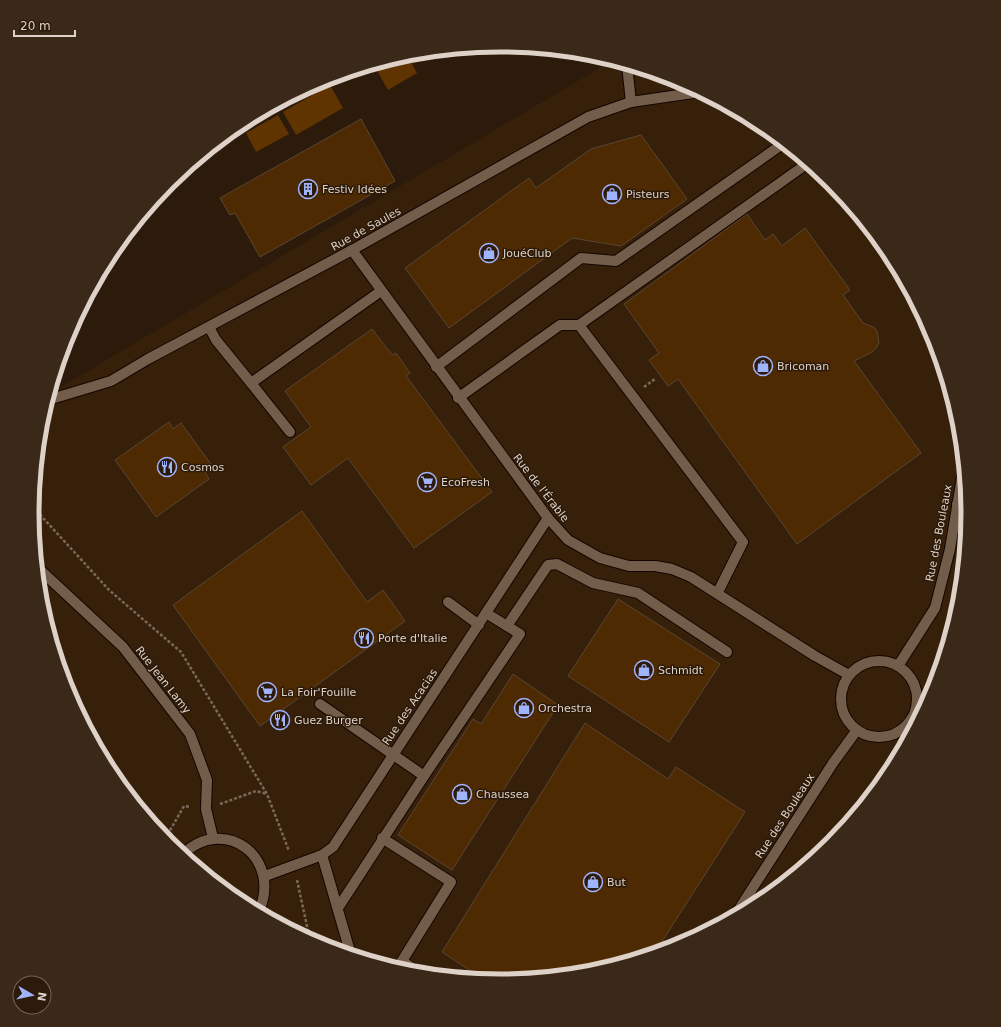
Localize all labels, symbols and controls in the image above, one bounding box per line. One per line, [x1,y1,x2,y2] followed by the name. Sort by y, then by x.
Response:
[14,12,75,38] scale bar
[20,19,51,33] text: 20 m
[297,178,319,200] building icon: Festiv Idées
[322,183,387,196] place label: Festiv Idées
[601,183,623,205] shop icon: Pisteurs
[626,188,670,201] place label: Pisteurs
[329,204,403,254] street label: Rue de Saules
[478,242,500,264] shop icon: JouéClub
[502,247,551,260] place label: JouéClub
[752,355,774,377] shop icon: Bricoman
[777,360,829,373] place label: Bricoman
[510,451,572,525] street label: Rue de l'Érable
[156,456,178,478] restaurant icon: Cosmos
[181,461,225,474] place label: Cosmos
[416,471,438,493] supermarket icon: EcoFresh
[441,476,490,489] place label: EcoFresh
[923,483,955,583] street label: Rue des Bouleaux
[353,627,375,649] restaurant icon: Porte d'Italie
[378,632,447,645] place label: Porte d'Italie
[133,644,194,717] street label: Rue Jean Lamy
[633,659,655,681] shop icon: Schmidt
[658,664,704,677] place label: Schmidt
[380,666,440,748] street label: Rue des Acacias
[256,681,278,703] supermarket icon: La Foir'Fouille
[281,686,356,699] place label: La Foir'Fouille
[513,697,535,719] shop icon: Orchestra
[538,702,592,715] place label: Orchestra
[269,709,291,731] restaurant icon: Guez Burger
[294,714,363,727] place label: Guez Burger
[753,771,818,861] street label: Rue des Bouleaux
[451,783,473,805] shop icon: Chaussea
[476,788,529,801] place label: Chaussea
[582,871,604,893] shop icon: But
[607,876,627,889] place label: But
[12,975,52,1015] north arrow
[34,991,49,1002] text: N

